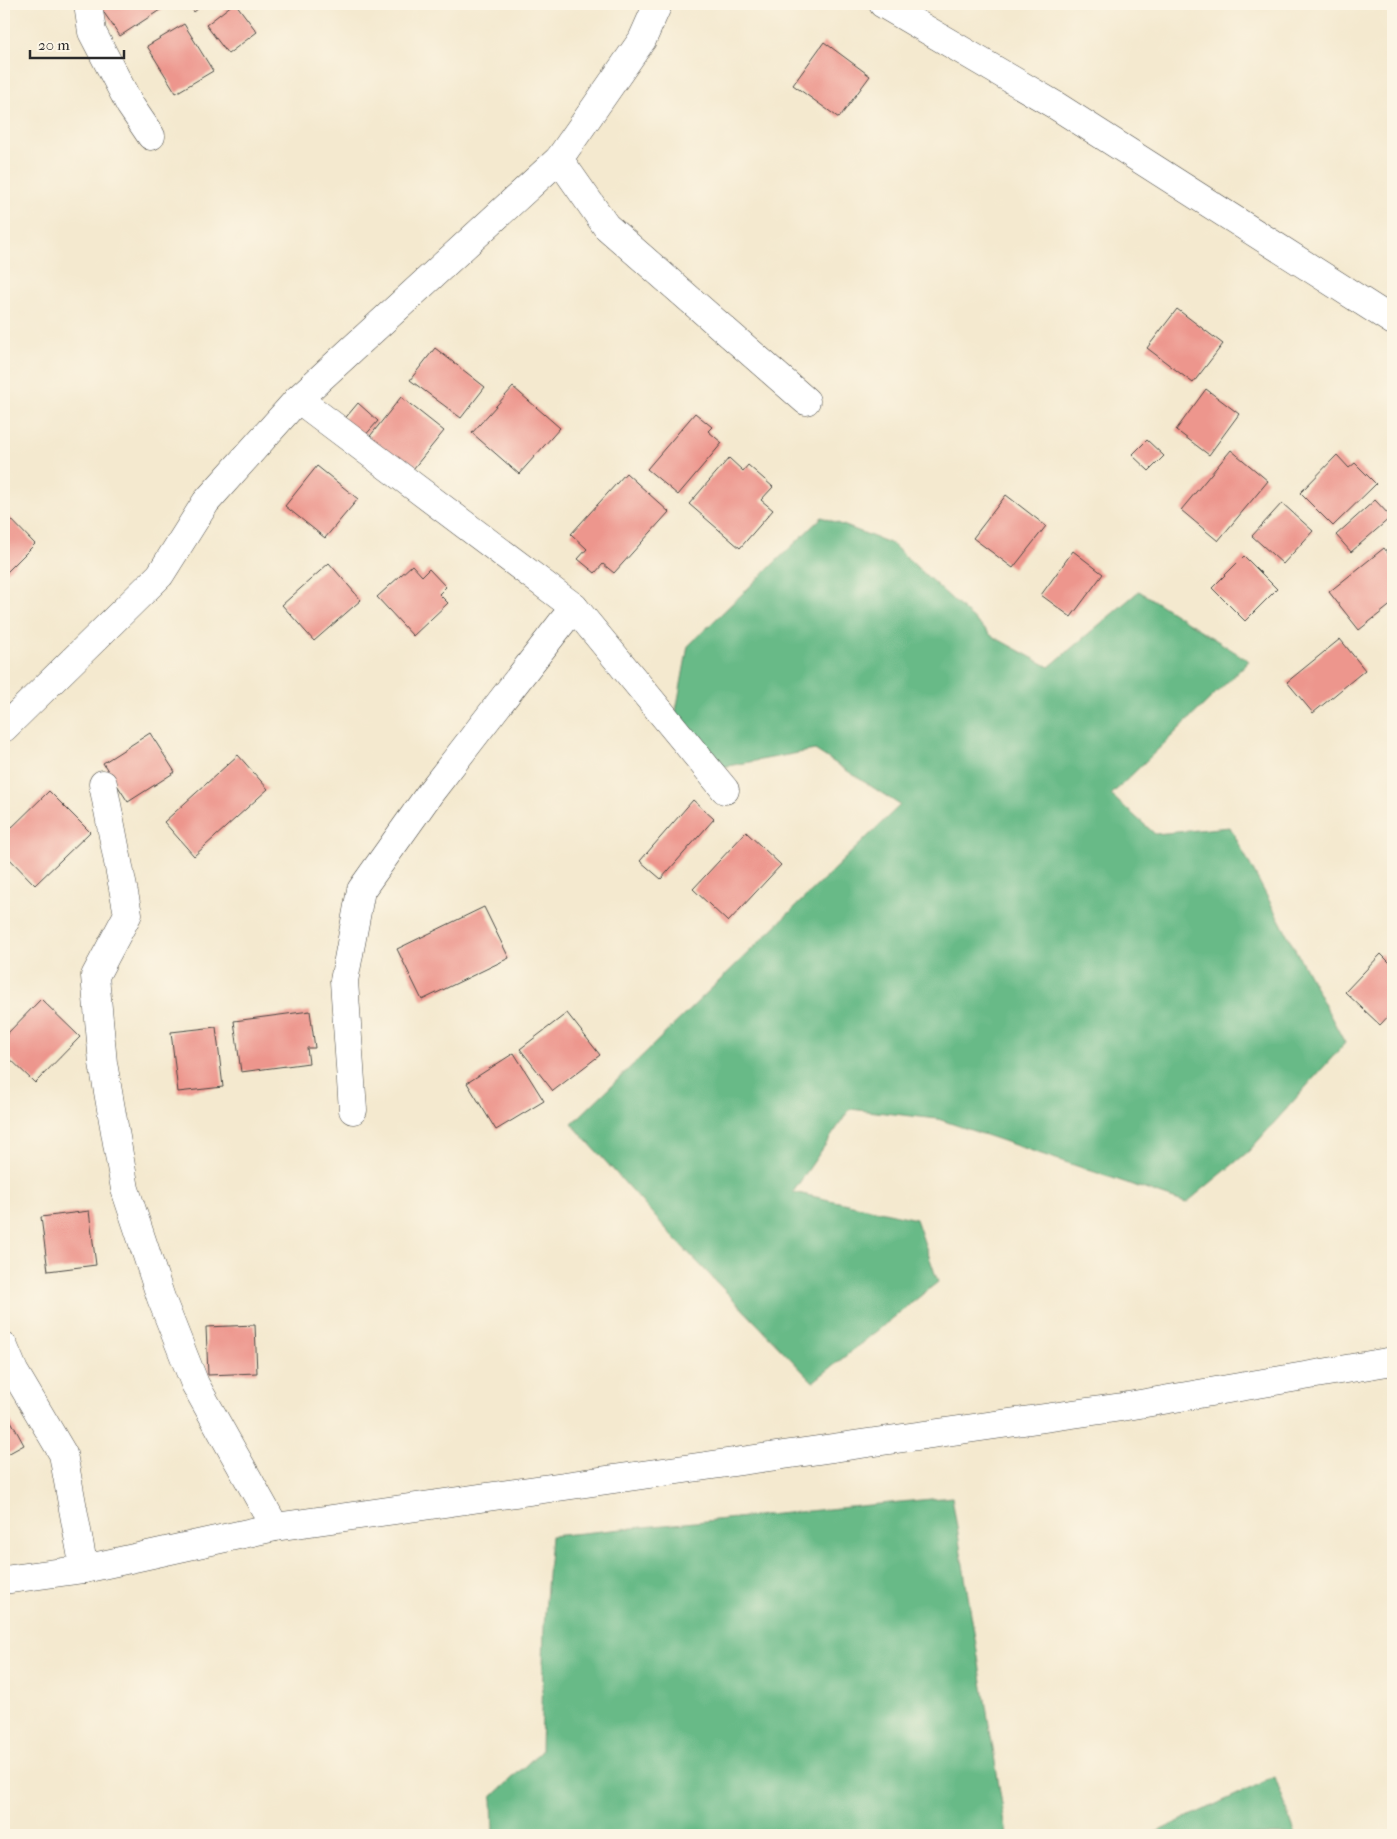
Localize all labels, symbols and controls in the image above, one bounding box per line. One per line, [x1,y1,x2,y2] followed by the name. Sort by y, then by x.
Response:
[30,28,124,60] scale bar
[38,36,70,54] text: 20 m

